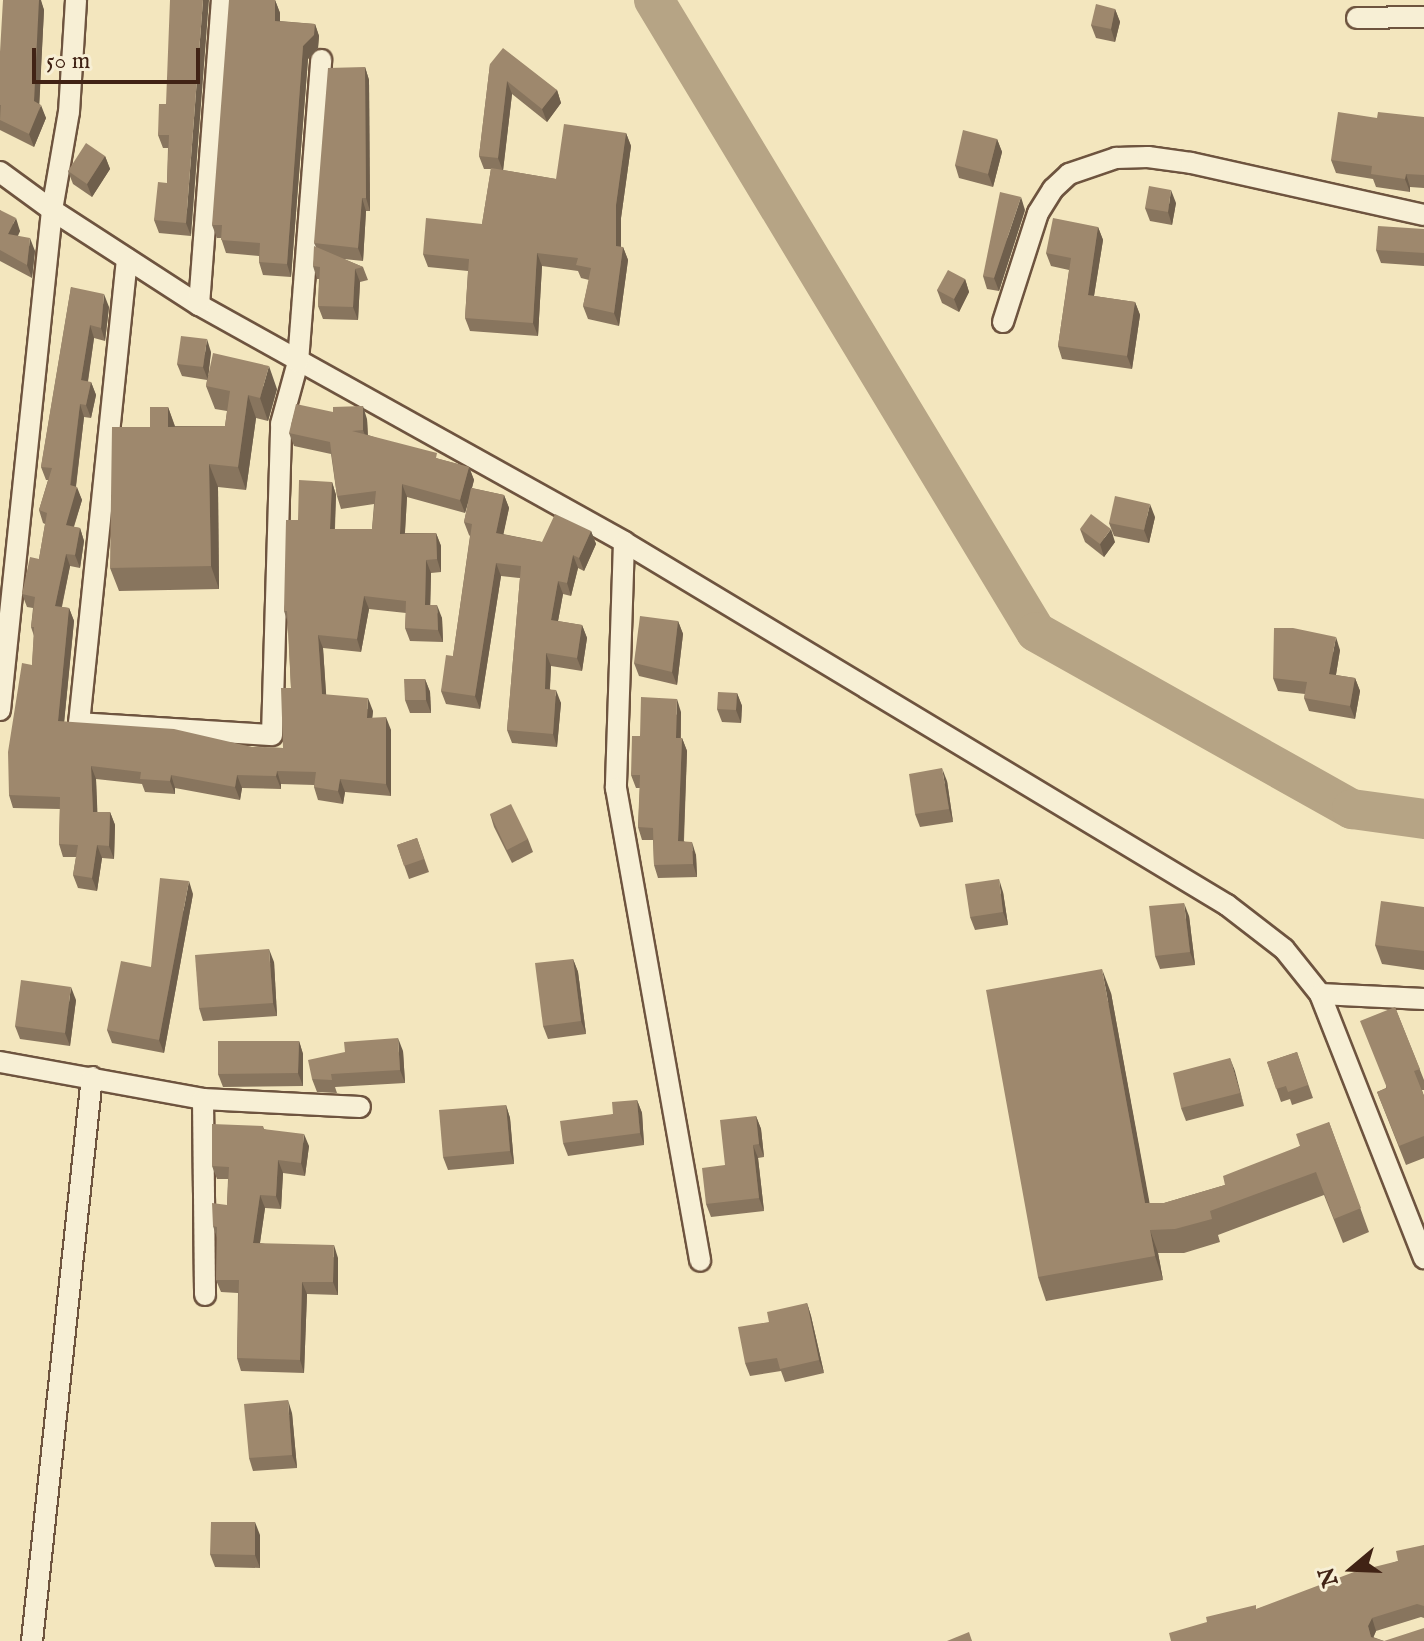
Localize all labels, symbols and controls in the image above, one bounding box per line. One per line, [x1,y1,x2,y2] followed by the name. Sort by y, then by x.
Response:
[36,32,204,82] scale bar
[46,46,90,77] text: 50 m
[1312,1529,1392,1609] north arrow
[1313,1563,1346,1590] text: N

